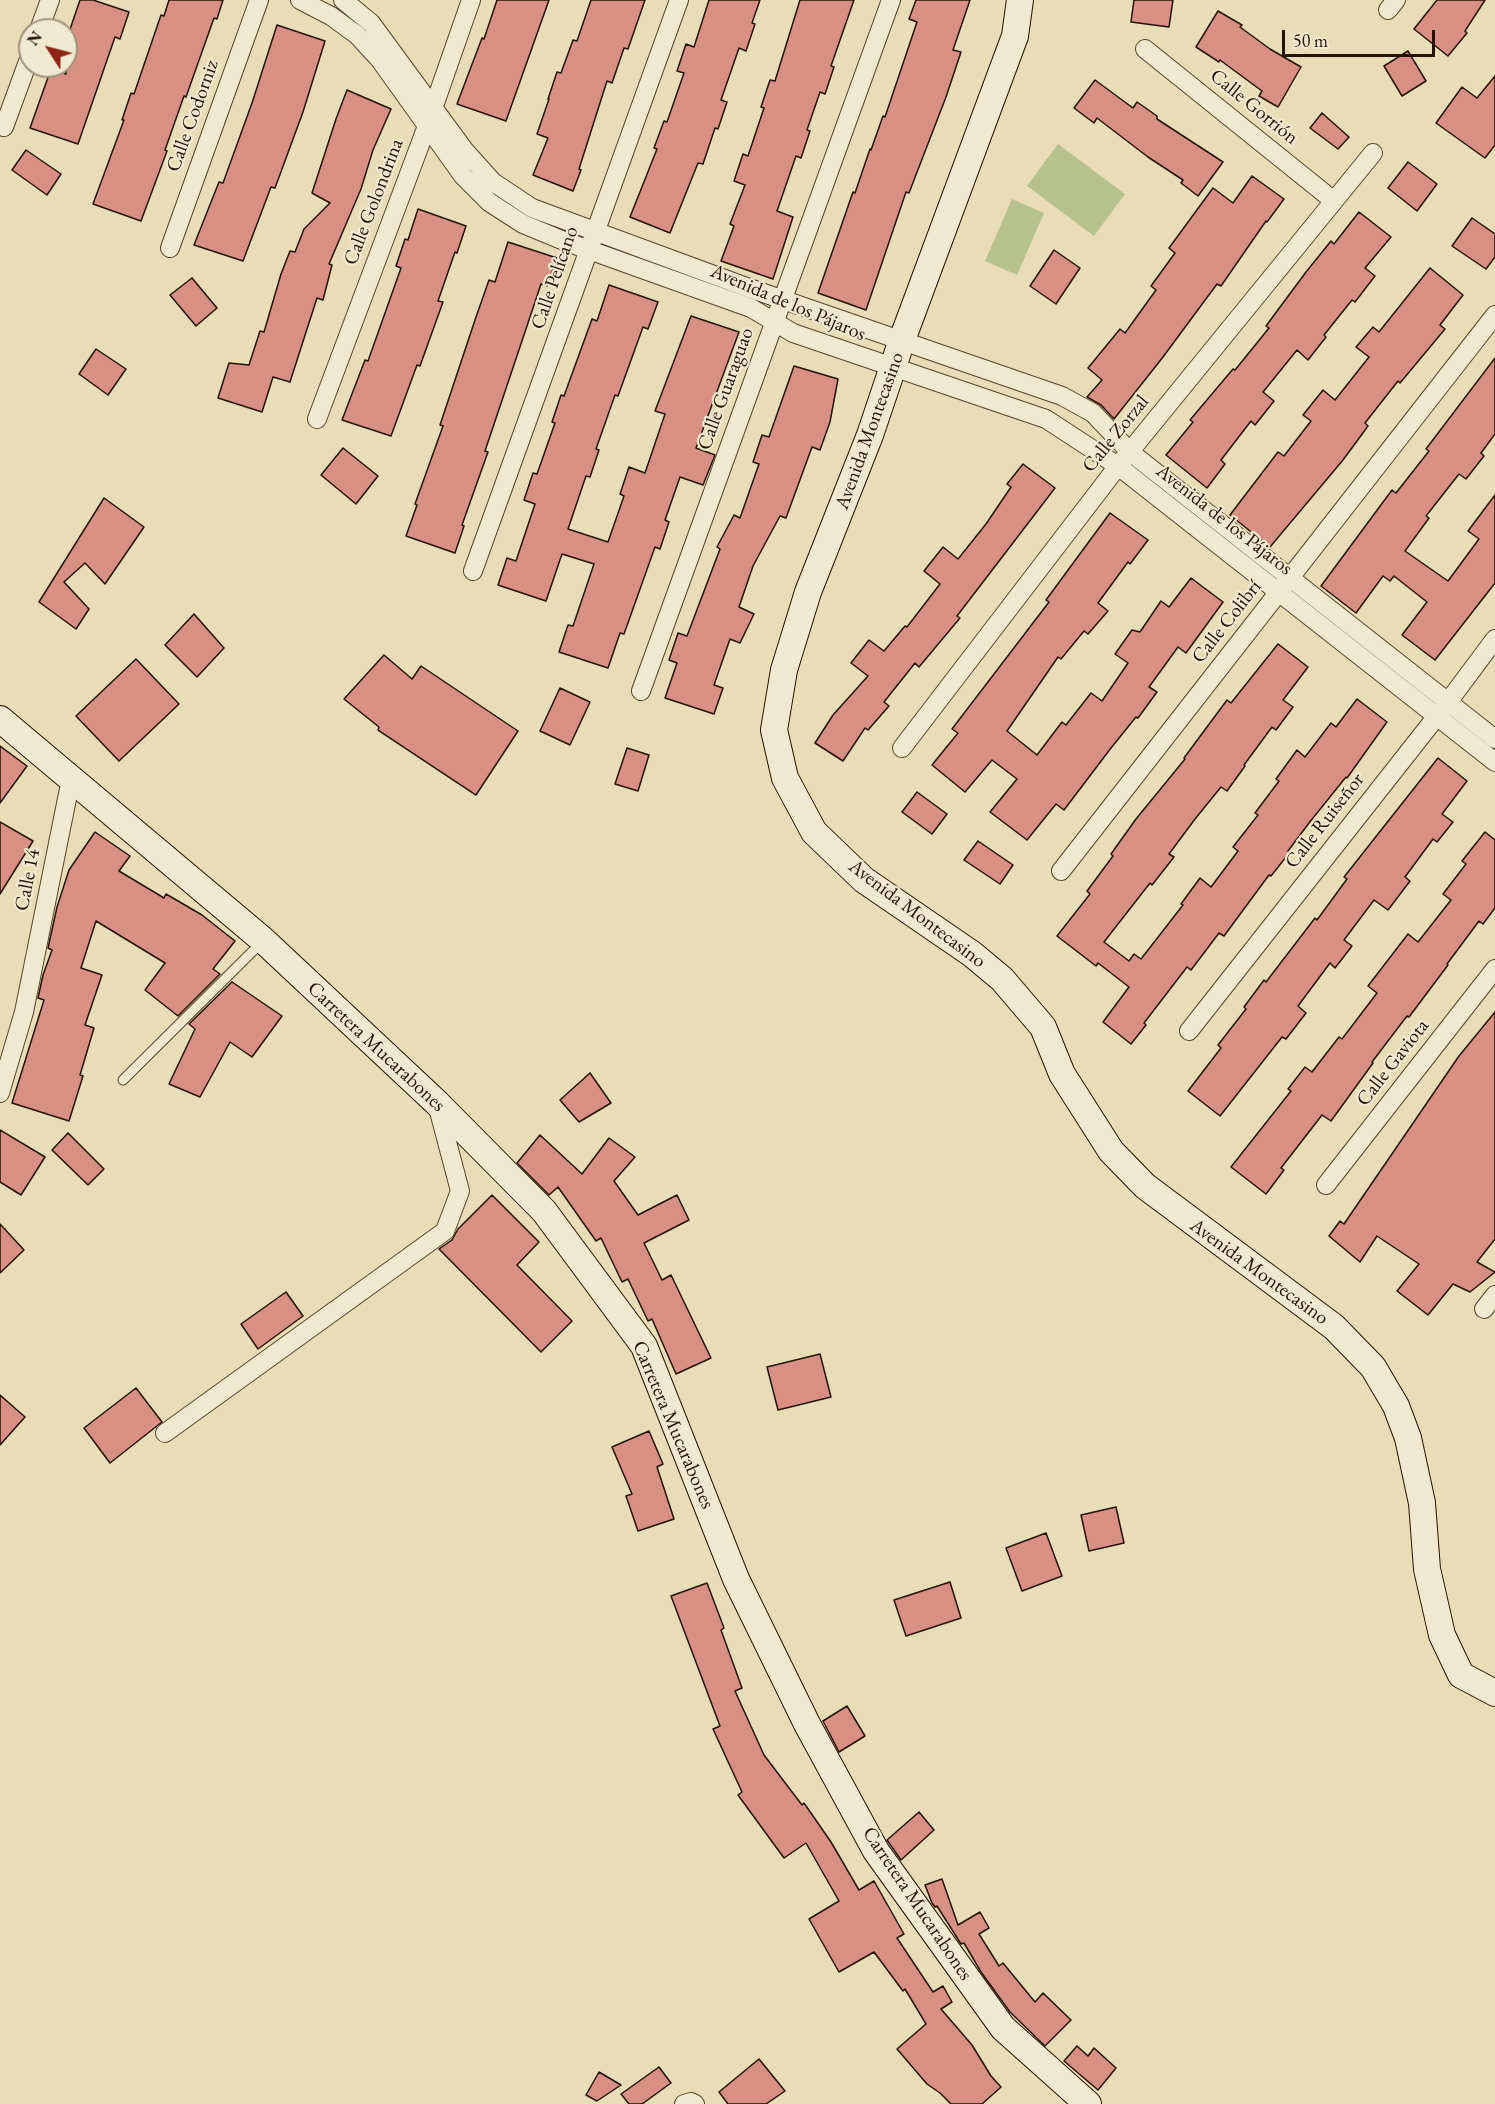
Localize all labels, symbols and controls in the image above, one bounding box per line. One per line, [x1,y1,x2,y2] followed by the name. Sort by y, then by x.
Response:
[18,18,78,78] north arrow
[1285,18,1438,56] scale bar
[22,27,47,50] text: N
[1293,29,1328,52] text: 50 m
[162,57,224,175] street label: Calle Codorniz
[1205,64,1303,150] street label: Calle Gorrión
[339,135,409,269] street label: Calle Golondrina
[526,223,584,333] street label: Calle Pelícano
[707,259,869,347] street label: Avenida de los Pájaros
[693,325,759,453] street label: Calle Guaraguao
[830,349,910,513] street label: Avenida Montecasino
[1078,390,1154,478] street label: Calle Zorzal
[1151,459,1297,581] street label: Avenida de los Pájaros
[1187,576,1267,668] street label: Calle Colibrí
[1280,768,1370,874] street label: Calle Ruiseñor
[10,847,46,913] street label: Calle 14
[844,855,990,973] street label: Avenida Montecasino
[302,977,450,1117] street label: Carretera Mucarabones
[1352,1015,1434,1111] street label: Calle Gaviota
[1185,1214,1333,1330] street label: Avenida Montecasino
[627,1337,719,1513] street label: Carretera Mucarabones
[857,1823,977,1985] street label: Carretera Mucarabones

